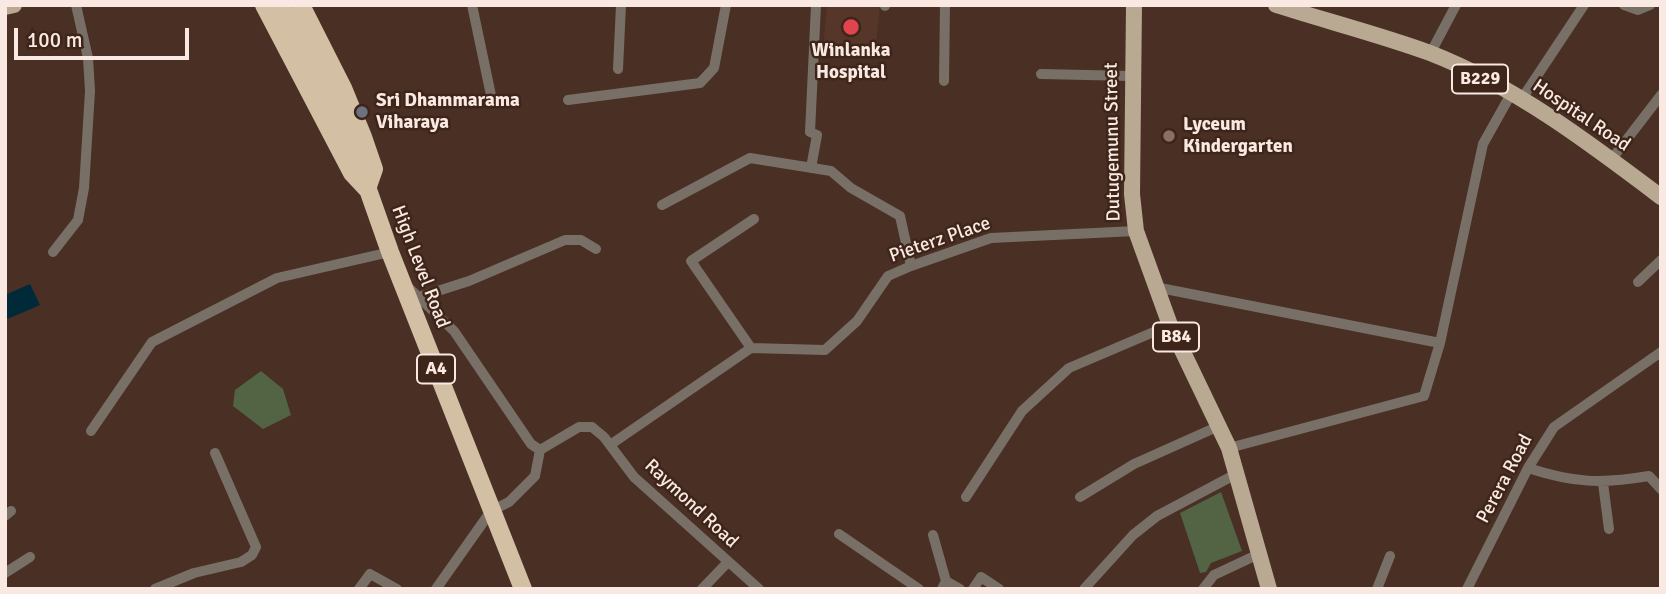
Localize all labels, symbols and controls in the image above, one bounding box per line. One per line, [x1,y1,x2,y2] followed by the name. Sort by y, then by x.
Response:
[18,14,192,58] scale bar
[841,17,861,37] marker: Winlanka Hospital
[27,27,82,53] text: 100 m
[811,40,891,84] place label: Winlanka Hospital
[1100,62,1126,222] street label: Dutugemunu Street
[1452,64,1508,94] road number: B229
[1528,75,1634,157] street label: Hospital Road
[376,90,520,134] place label: Sri Dhammarama Viharaya
[354,104,370,120] marker: Sri Dhammarama Viharaya
[1183,114,1293,158] place label: Lyceum Kindergarten
[1161,128,1177,144] marker: Lyceum Kindergarten
[386,202,454,332] street label: High Level Road
[886,212,994,268] street label: Pieterz Place
[1153,323,1199,352] road number: B84
[417,354,455,384] road number: A4
[1472,431,1538,527] street label: Perera Road
[639,455,743,553] street label: Raymond Road

